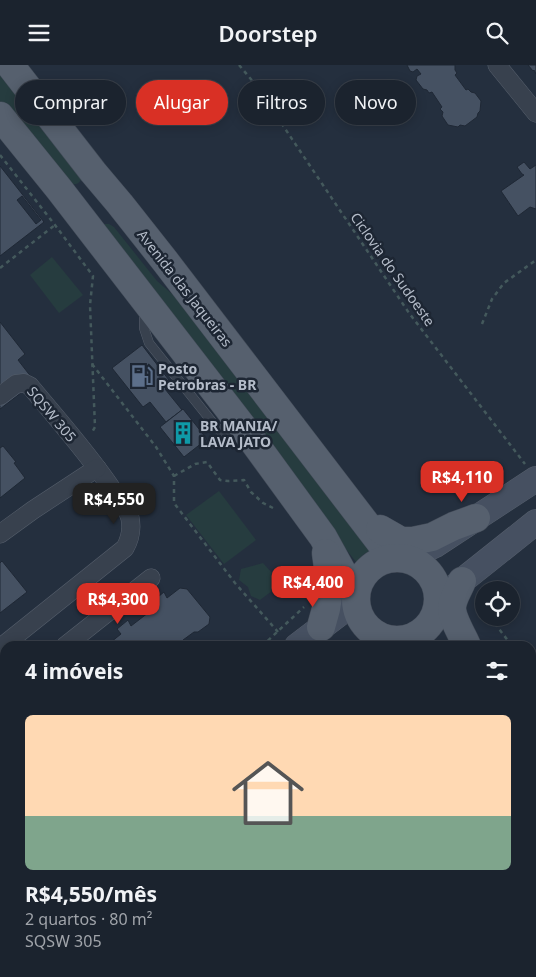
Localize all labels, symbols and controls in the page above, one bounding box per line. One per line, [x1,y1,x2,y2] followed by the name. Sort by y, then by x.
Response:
[218,18,318,48] text: Doorstep
[25,19,53,47] icon: menu
[483,19,511,47] icon: search
[15,80,126,125] chip: Comprar
[136,80,228,125] chip: Alugar
[238,80,325,125] chip: Filtros
[335,80,416,125] chip: Novo
[347,208,440,330] street label: Ciclovia do Sudoeste
[133,226,237,351] street label: Avenida das Jaqueiras
[158,359,257,394] place label: Posto Petrobras - BR
[129,363,155,389] fuel station icon: Posto Petrobras - BR
[23,382,81,446] street label: SQSW 305
[200,416,278,451] place label: BR MANIA/ LAVA JATO
[170,420,196,446] building icon: BR MANIA/ LAVA JATO
[416,461,508,503] pin: R$4,110
[432,466,492,488] text: R$4,110
[68,483,160,525] pin: R$4,550
[84,488,144,510] text: R$4,550
[267,565,359,608] pin: R$4,400
[283,571,343,593] text: R$4,400
[475,581,520,626] map controls
[475,581,520,626] button: locate
[72,583,164,625] pin: R$4,300
[88,588,148,610] text: R$4,300
[25,657,123,685] text: 4 imóveis
[483,657,511,685] icon: filters
[223,748,313,838] icon: home
[25,880,157,908] text: R$4,550/mês
[25,908,152,930] text: 2 quartos · 80 m²
[25,930,102,952] text: SQSW 305

